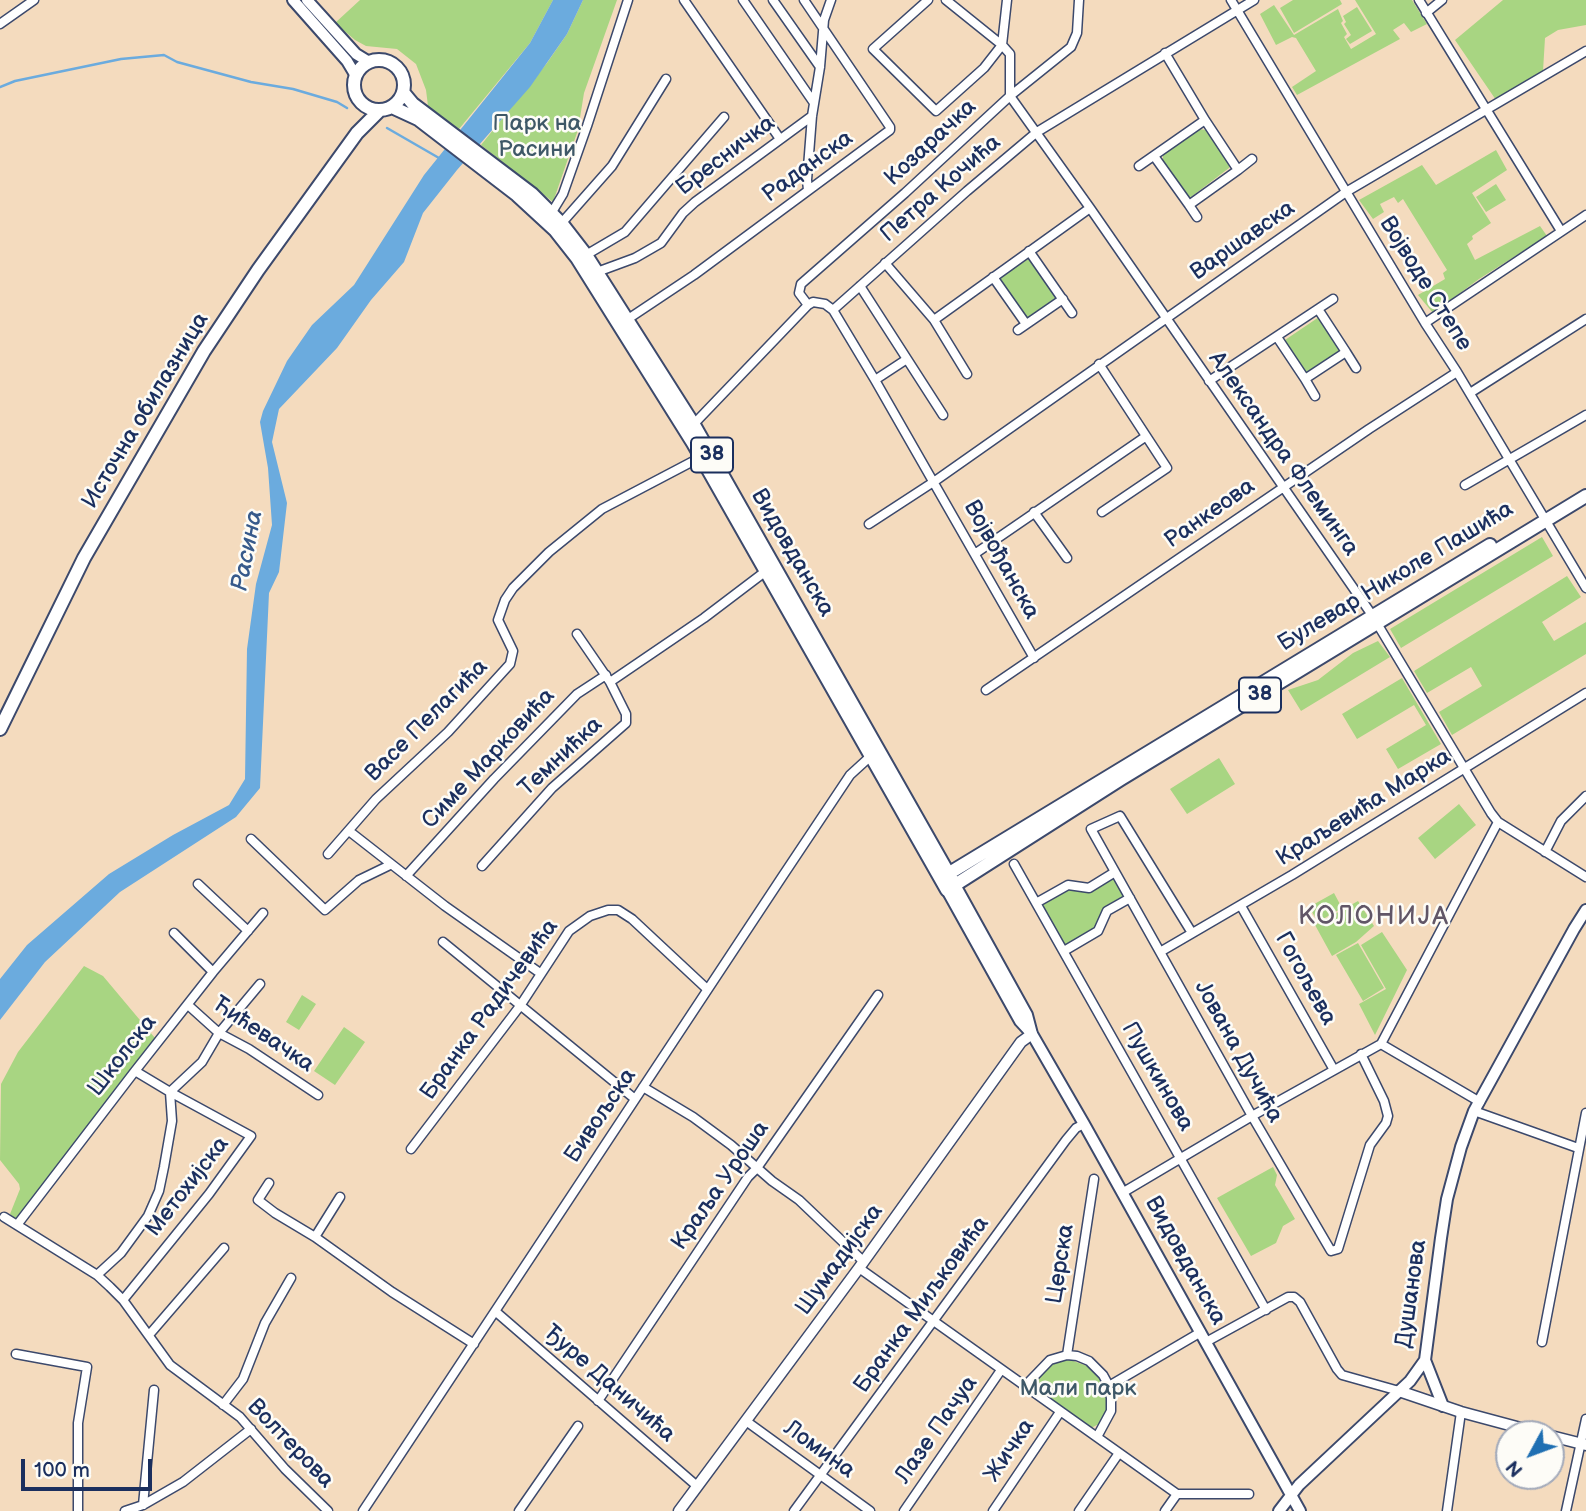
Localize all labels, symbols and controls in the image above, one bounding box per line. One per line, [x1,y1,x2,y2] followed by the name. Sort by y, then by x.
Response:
[879,94,983,192] street label: Козарачка
[493,110,581,164] park label: Парк на Расини
[671,110,781,202] street label: Бресничка
[757,125,859,209] street label: Раданска
[875,129,1007,249] street label: Петра Кочића
[1185,195,1301,287] street label: Варшавска
[1373,212,1477,356] street label: Војводе Степе
[77,308,215,514] street label: Источна обилазница
[1202,347,1364,561] street label: Александра Флеминга
[691,438,733,472] road number: 38
[1160,473,1260,555] street label: Ранкеова
[744,484,840,622] street label: Видовданска
[957,496,1045,624] street label: Војвођанска
[1273,496,1519,658] street label: Булевар Николе Пашића
[226,508,270,594] water label: Расина
[360,654,494,788] street label: Васе Пелагића
[1239,678,1281,712] road number: 38
[417,683,561,835] street label: Симе Марковића
[514,711,608,803] street label: Темнићка
[1272,743,1456,873] street label: Краљевића Марка
[1299,901,1449,933] district label: КОЛОНИЈА
[415,914,565,1106] street label: Бранка Радичевића
[1268,928,1342,1030] street label: Гогољева
[1188,976,1288,1128] street label: Јована Дучића
[207,991,319,1079] street label: Ћићевачка
[83,1010,163,1102] street label: Школска
[1115,1018,1199,1136] street label: Пушкинова
[559,1063,643,1169] street label: Бивољска
[666,1116,776,1256] street label: Краља Уроша
[140,1132,236,1242] street label: Метохијска
[1138,1192,1232,1330] street label: Видовданска
[790,1199,890,1321] street label: Шумадијска
[849,1211,995,1399] street label: Бранка Миљковића
[1041,1222,1081,1306] street label: Церска
[1391,1238,1433,1350] street label: Душанова
[538,1319,680,1449] street label: Ђуре Даничића
[890,1371,984,1489] street label: Лазе Пачуа
[1019,1375,1137,1403] park label: Мали парк
[241,1394,339,1494] street label: Волтерова
[979,1414,1041,1488] street label: Жичка
[778,1415,860,1485] street label: Ломина
[1495,1420,1565,1490] north arrow
[24,1444,156,1488] scale bar
[1502,1455,1529,1481] text: N
[34,1458,90,1483] text: 100 m

